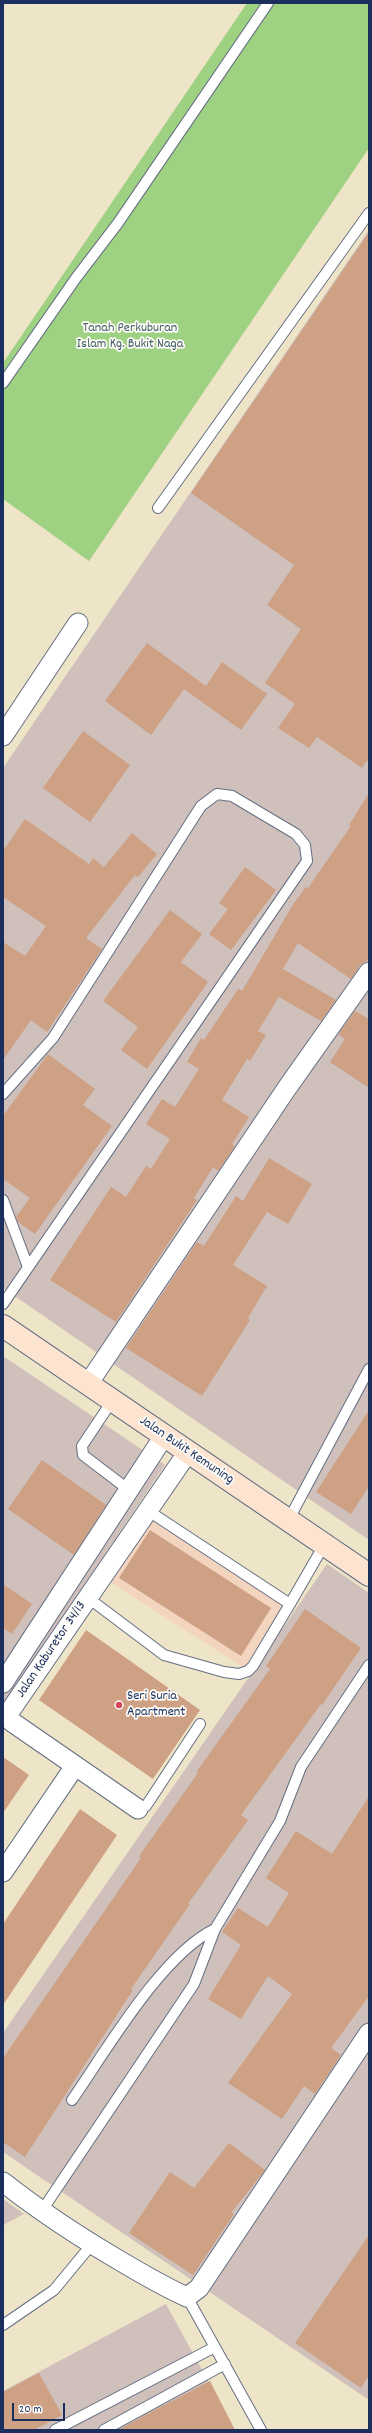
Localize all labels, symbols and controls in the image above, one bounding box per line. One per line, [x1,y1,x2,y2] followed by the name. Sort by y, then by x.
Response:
[77,321,183,354] park label: Tanah Perkuburan Islam Kg. Bukit Naga
[136,1413,236,1489] street label: Jalan Bukit Kemuning
[13,1599,91,1701] street label: Jalan Kaburetor 34/13
[127,1689,185,1722] place label: Seri Suria Apartment
[114,1700,124,1710] marker: Seri Suria Apartment
[14,2395,67,2421] scale bar
[19,2401,42,2418] text: 20 m

